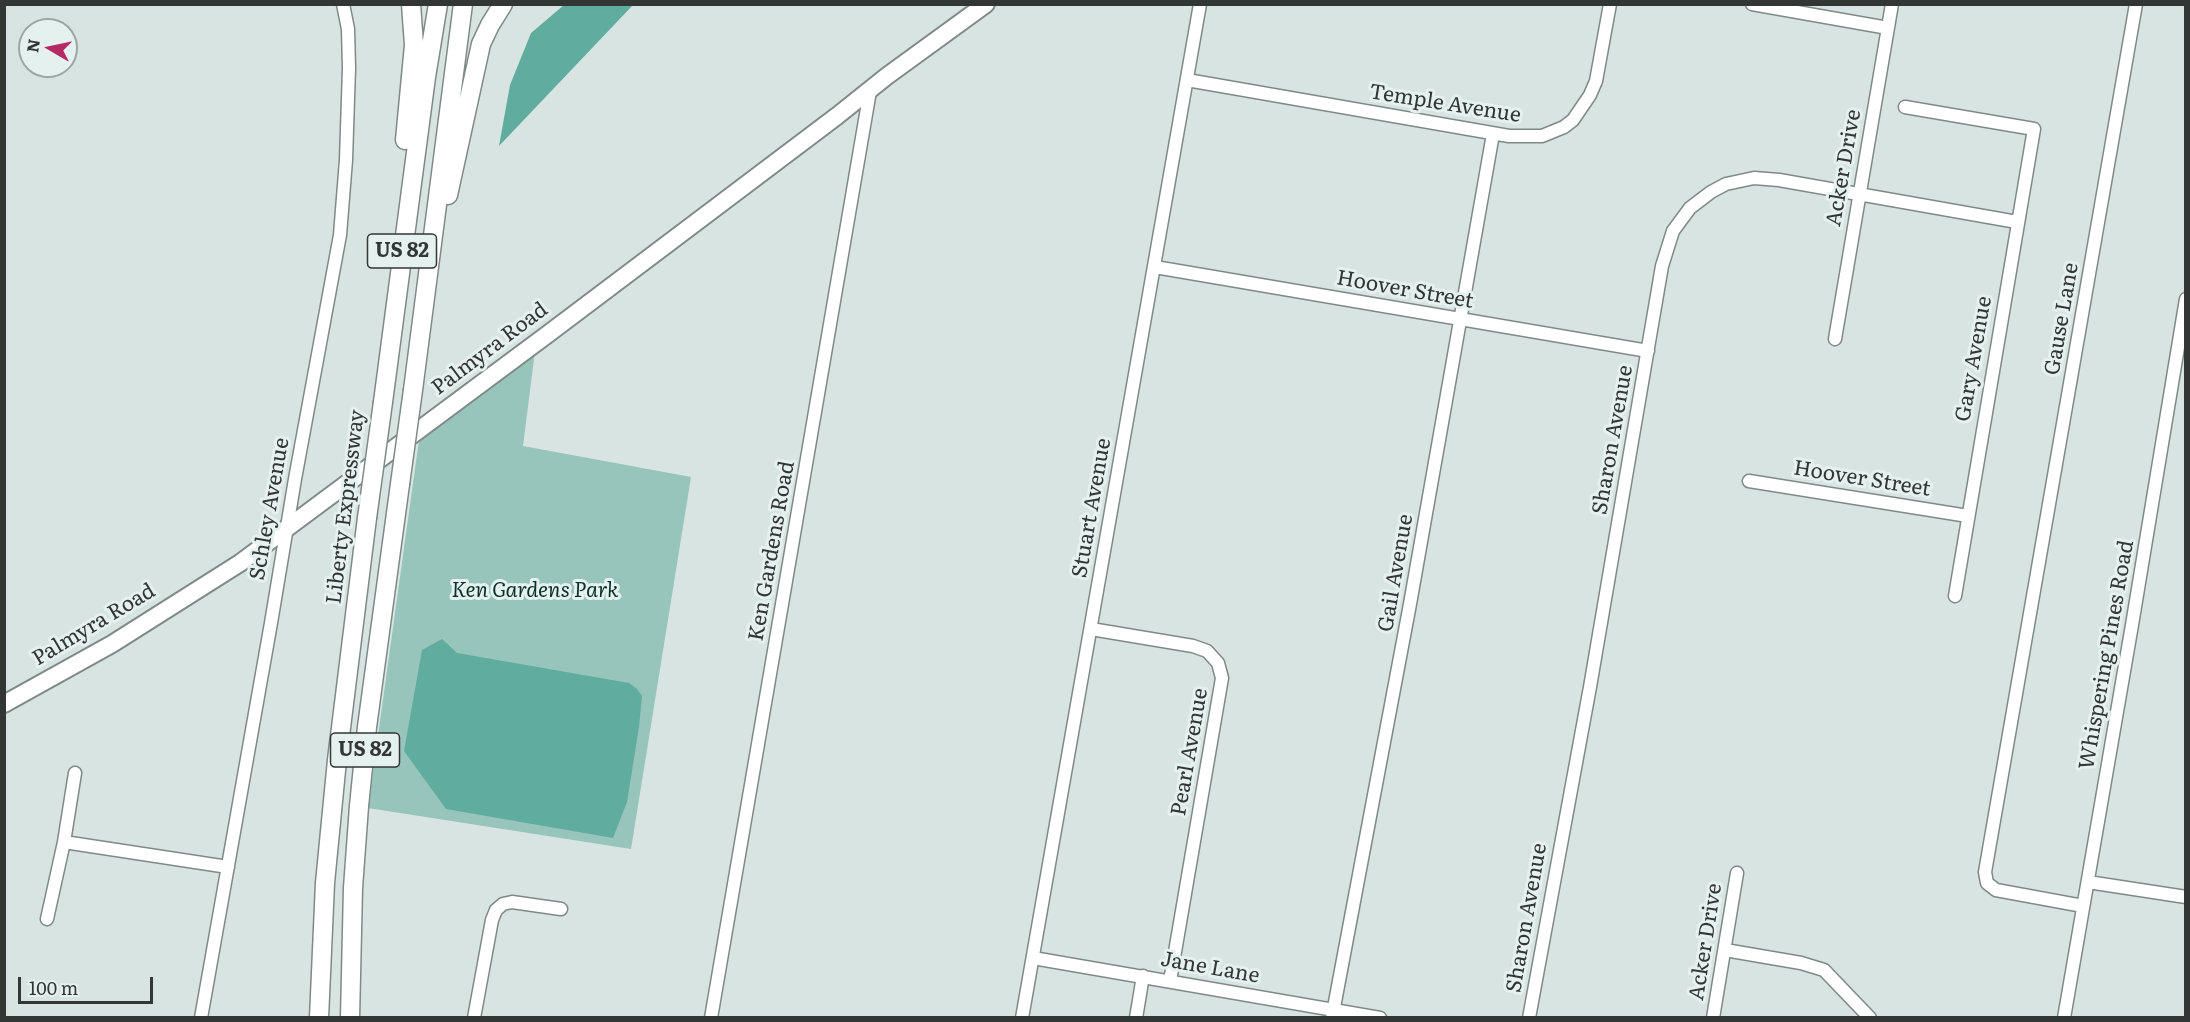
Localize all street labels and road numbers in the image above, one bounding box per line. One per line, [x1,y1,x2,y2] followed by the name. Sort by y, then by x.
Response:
[1367,80,1523,128] street label: Temple Avenue
[1821,108,1867,228] street label: Acker Drive
[368,234,436,268] road number: US 82
[2040,261,2084,377] street label: Gause Lane
[1335,266,1475,314] street label: Hoover Street
[1951,294,1997,424] street label: Gary Avenue
[427,297,553,401] street label: Palmyra Road
[1587,363,1639,517] street label: Sharon Avenue
[322,408,370,606] street label: Liberty Expressway
[245,436,295,582] street label: Schley Avenue
[1067,436,1117,580] street label: Stuart Avenue
[1792,456,1932,502] street label: Hoover Street
[744,459,800,643] street label: Ken Gardens Road
[1373,512,1419,634] street label: Gail Avenue
[2074,538,2140,772] street label: Whispering Pines Road
[28,579,160,671] street label: Palmyra Road
[1166,686,1214,818] street label: Pearl Avenue
[330,733,400,767] road number: US 82
[1501,841,1553,995] street label: Sharon Avenue
[1684,882,1728,1002] street label: Acker Drive
[1159,947,1261,989] street label: Jane Lane

